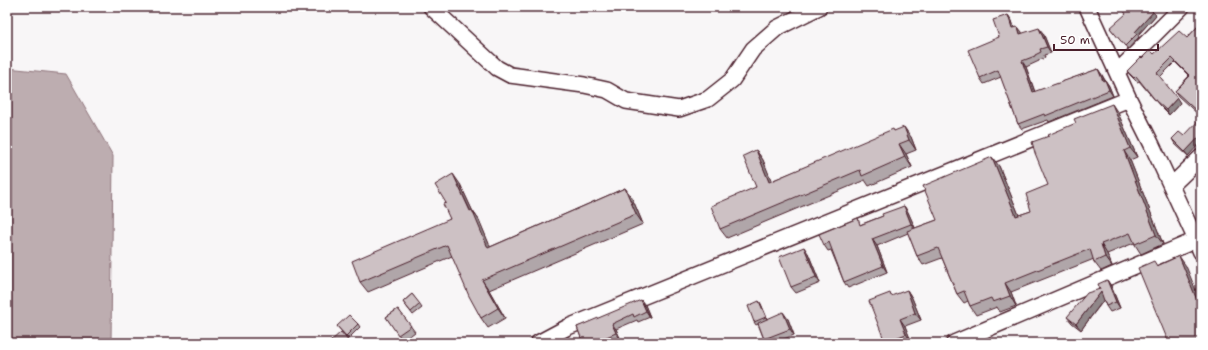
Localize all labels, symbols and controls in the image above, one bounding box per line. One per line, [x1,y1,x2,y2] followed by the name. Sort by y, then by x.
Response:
[1054,26,1158,52] scale bar
[1060,32,1090,48] text: 50 m

